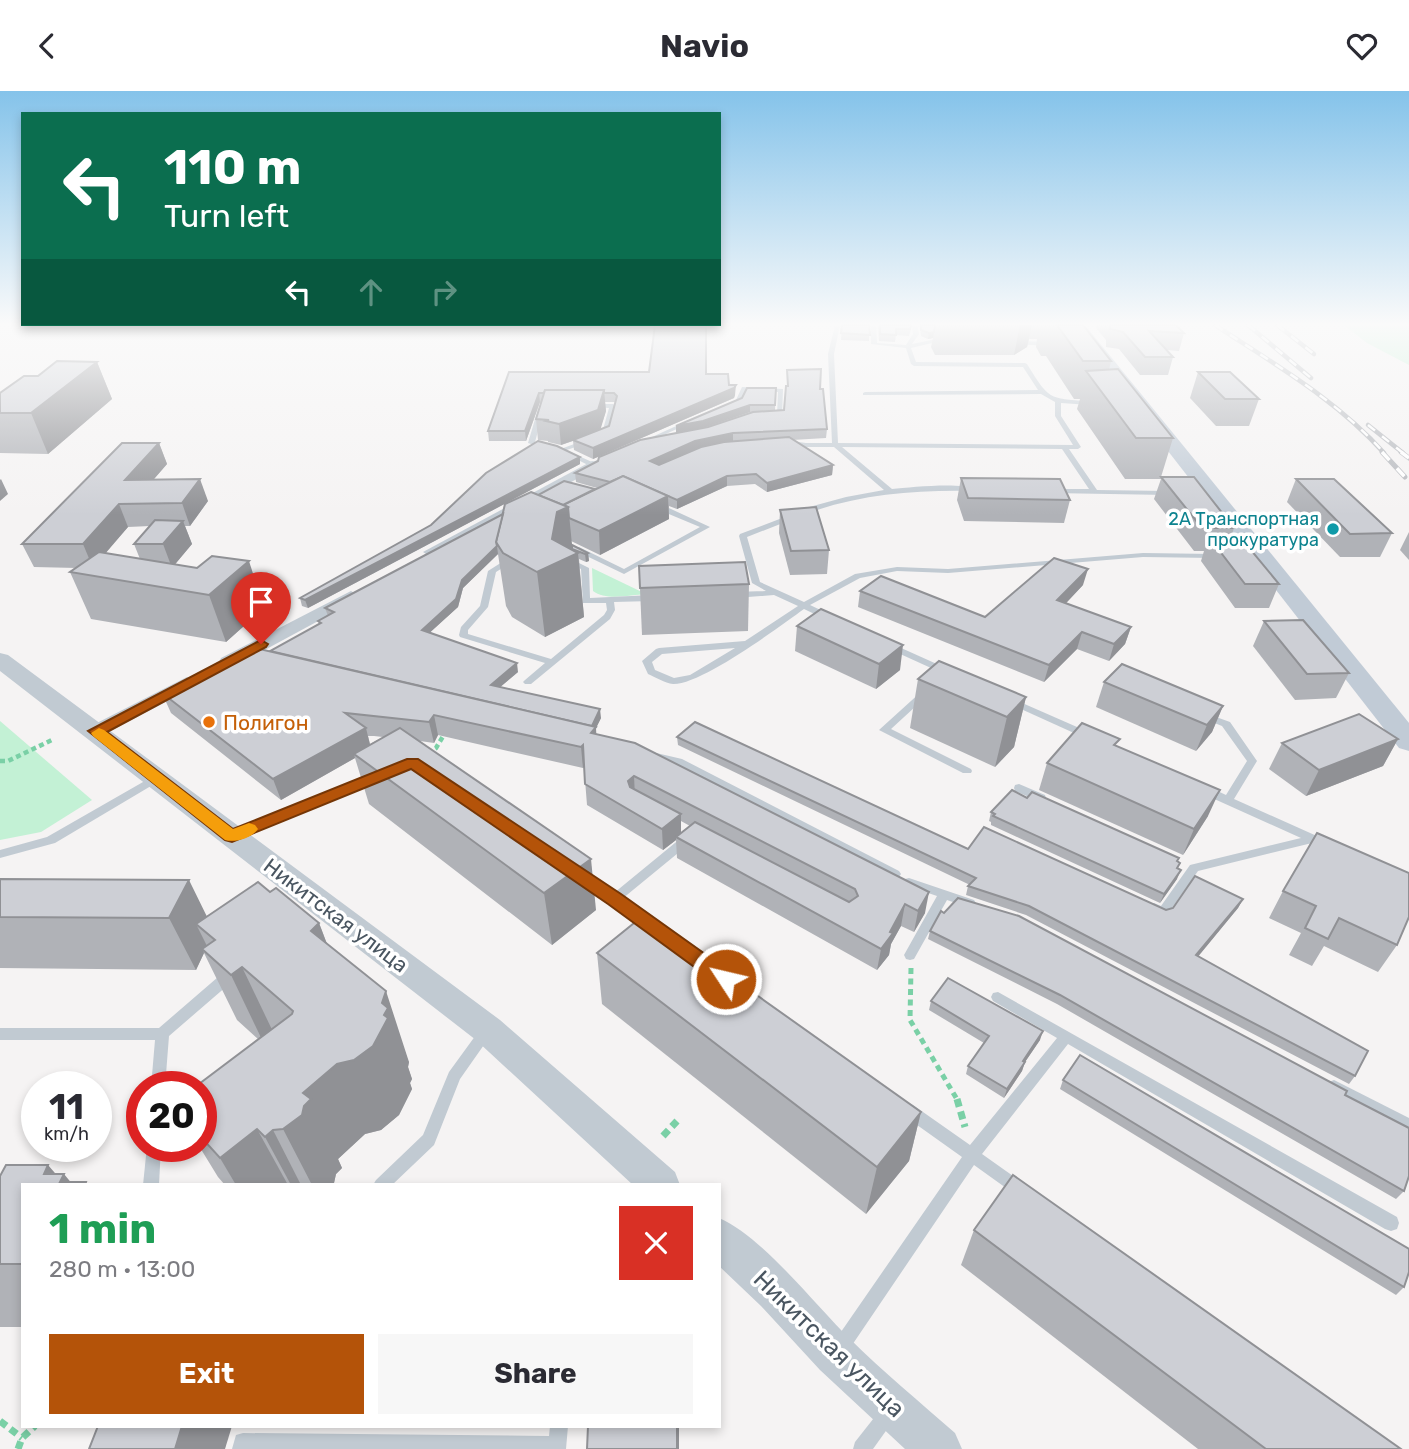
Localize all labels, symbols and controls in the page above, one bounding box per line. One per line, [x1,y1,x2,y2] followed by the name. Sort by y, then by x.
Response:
[28,27,66,65] icon: back
[660,27,749,65] text: Navio
[1343,27,1381,65] icon: heart
[164,138,301,196] text: 110 m
[49,140,140,231] icon: left
[164,197,289,235] text: Turn left
[279,273,317,311] icon: left
[352,273,390,311] icon: ahead
[425,273,463,311] icon: right
[1168,508,1319,551] place label: 2А Транспортная прокуратура
[1325,521,1341,537] marker: 2А Транспортная прокуратура
[231,572,291,644] pin
[242,583,280,621] icon: arrive
[223,710,308,735] place label: Полигон
[201,714,217,730] marker: Полигон
[259,853,413,977] street label: Никитская улица
[689,942,763,1016] position arrow
[126,1071,217,1162] speed limit sign: 20
[49,1086,84,1128] text: 11
[44,1123,89,1145] text: km/h
[49,1204,156,1254] text: 1 min
[619,1206,693,1280] button: close
[49,1255,195,1283] text: 280 m · 13:00
[748,1265,910,1423] street label: Никитская улица
[49,1334,364,1414] button: Exit
[378,1334,693,1414] button: Share

